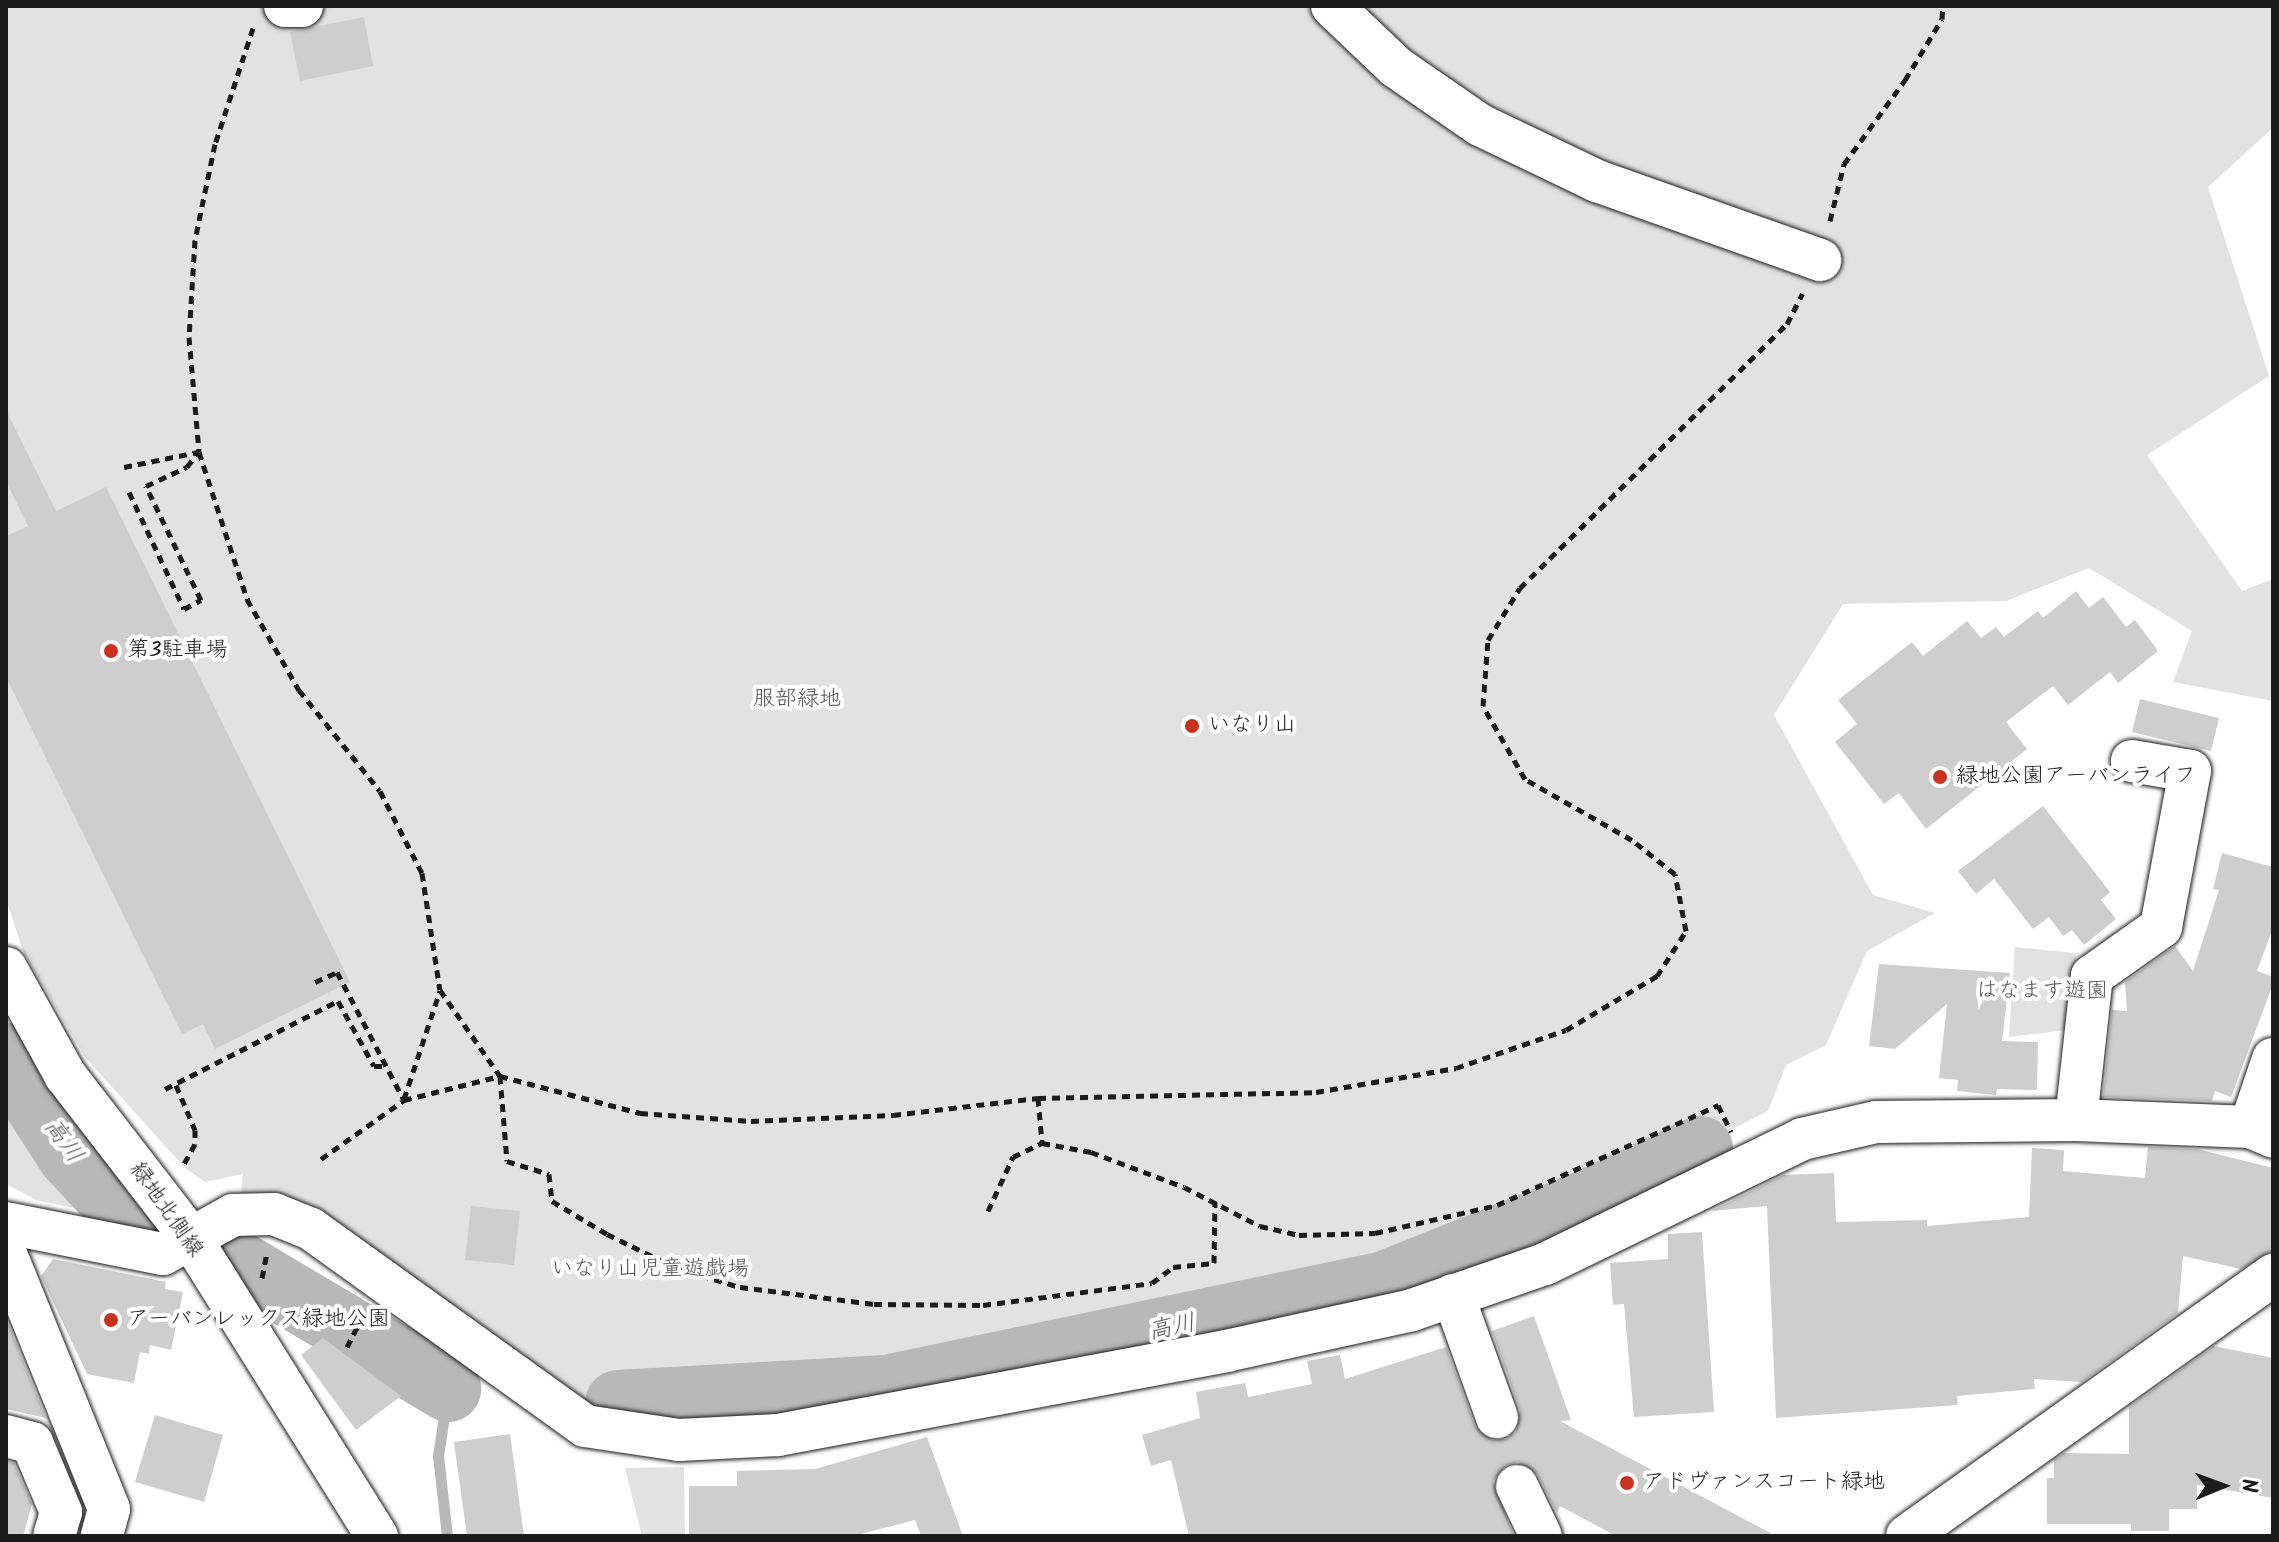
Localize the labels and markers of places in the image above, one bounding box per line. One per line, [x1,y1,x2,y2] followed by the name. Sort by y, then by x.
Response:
[127,638,228,664] place label: 第3駐車場
[102,642,120,660] marker: 第3駐車場
[1208,713,1296,739] place label: いなり山
[1183,717,1201,735] marker: いなり山
[1956,764,2197,790] place label: 緑地公園アーバンライフ
[1931,768,1949,786] marker: 緑地公園アーバンライフ
[127,1307,390,1333] place label: アーバンレックス緑地公園
[102,1311,120,1329] marker: アーバンレックス緑地公園
[1643,1470,1885,1496] place label: アドヴァンスコート緑地
[1618,1474,1636,1492] marker: アドヴァンスコート緑地

